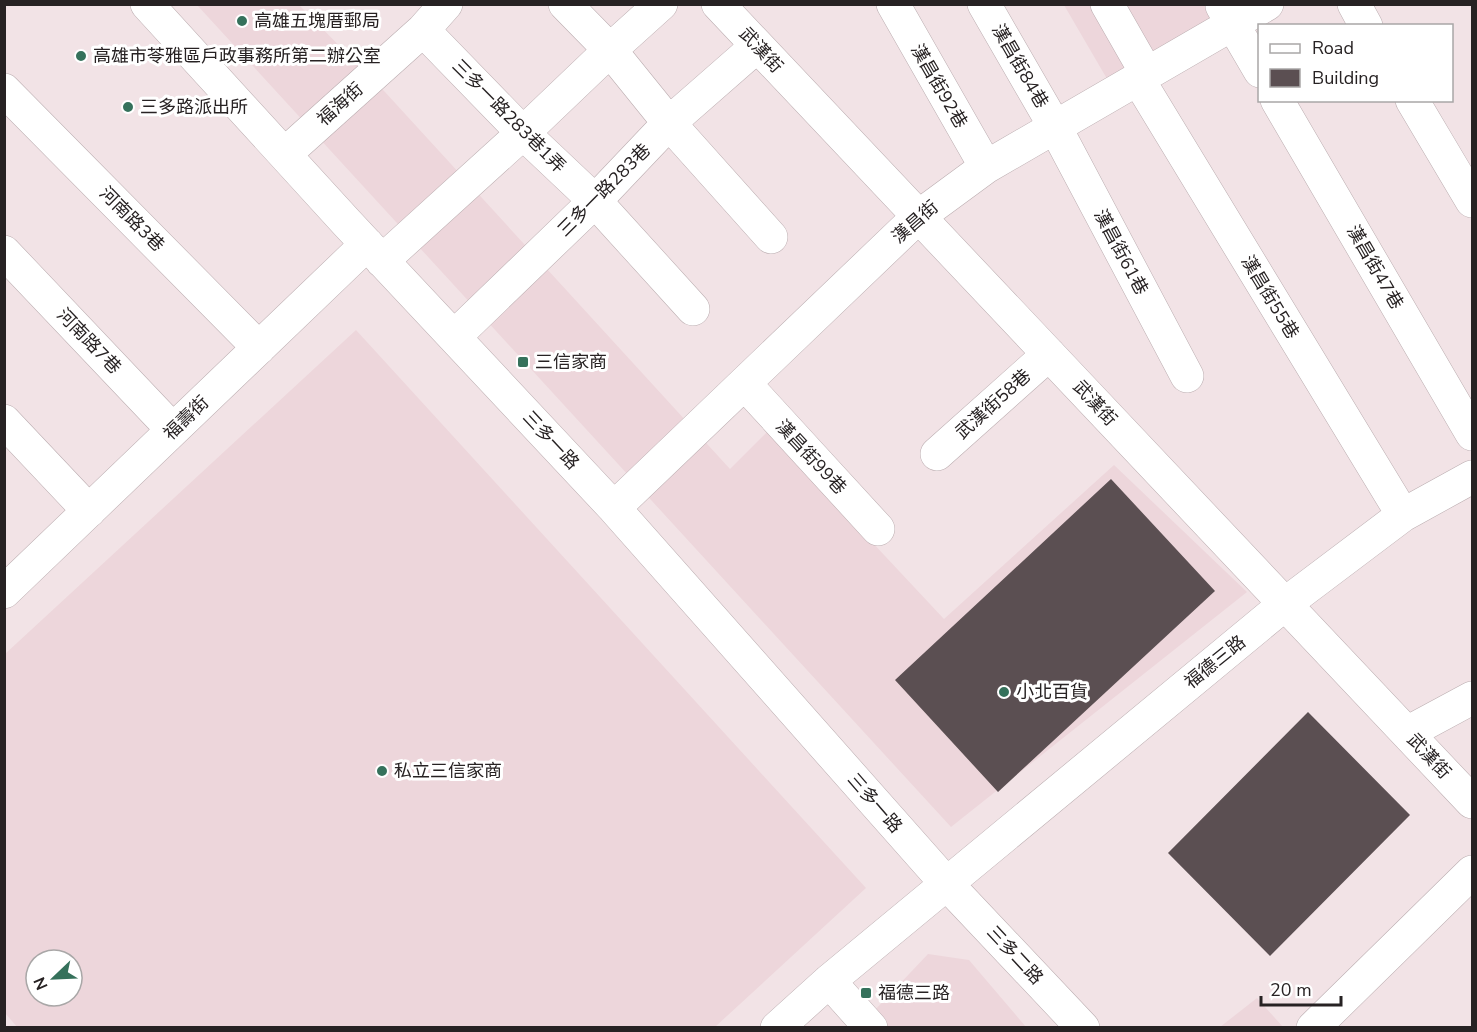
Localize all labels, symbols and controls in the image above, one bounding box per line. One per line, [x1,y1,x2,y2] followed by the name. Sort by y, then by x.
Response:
[254,9,380,33] place label: 高雄五塊厝郵局
[235,14,249,28] marker: 高雄五塊厝郵局
[986,19,1054,113] street label: 漢昌街84巷
[734,22,788,78] street label: 武漢街
[1258,24,1453,102] legend
[1312,36,1354,60] text: Road
[905,39,973,133] street label: 漢昌街92巷
[93,44,381,68] place label: 高雄市苓雅區戶政事務所第二辦公室
[74,49,88,63] marker: 高雄市苓雅區戶政事務所第二辦公室
[447,54,571,178] street label: 三多一路283巷1弄
[1312,66,1379,90] text: Building
[312,77,368,131] street label: 福海街
[140,95,248,119] place label: 三多路派出所
[121,100,135,114] marker: 三多路派出所
[552,138,656,242] street label: 三多一路283巷
[94,181,170,257] street label: 河南路3巷
[887,195,943,249] street label: 漢昌街
[1088,205,1154,299] street label: 漢昌街61巷
[1341,220,1409,314] street label: 漢昌街47巷
[1236,251,1304,343] street label: 漢昌街55巷
[52,303,126,379] street label: 河南路7巷
[535,350,607,374] place label: 三信家商
[516,355,530,369] marker: 三信家商
[950,364,1036,444] street label: 武漢街58巷
[1068,375,1122,431] street label: 武漢街
[158,391,214,445] street label: 福壽街
[518,405,584,475] street label: 三多一路
[770,415,852,499] street label: 漢昌街99巷
[1179,630,1251,694] street label: 福德三路
[1016,680,1088,704] place label: 小北百貨
[997,685,1011,699] marker: 小北百貨
[1402,728,1456,784] street label: 武漢街
[394,759,502,783] place label: 私立三信家商
[375,764,389,778] marker: 私立三信家商
[842,768,908,838] street label: 三多一路
[982,920,1048,990] street label: 三多二路
[24,948,84,1008] north arrow
[1261,969,1340,1007] scale bar
[29,974,54,993] text: N
[1270,978,1312,1002] text: 20 m
[878,981,950,1005] place label: 福德三路
[859,986,873,1000] marker: 福德三路

